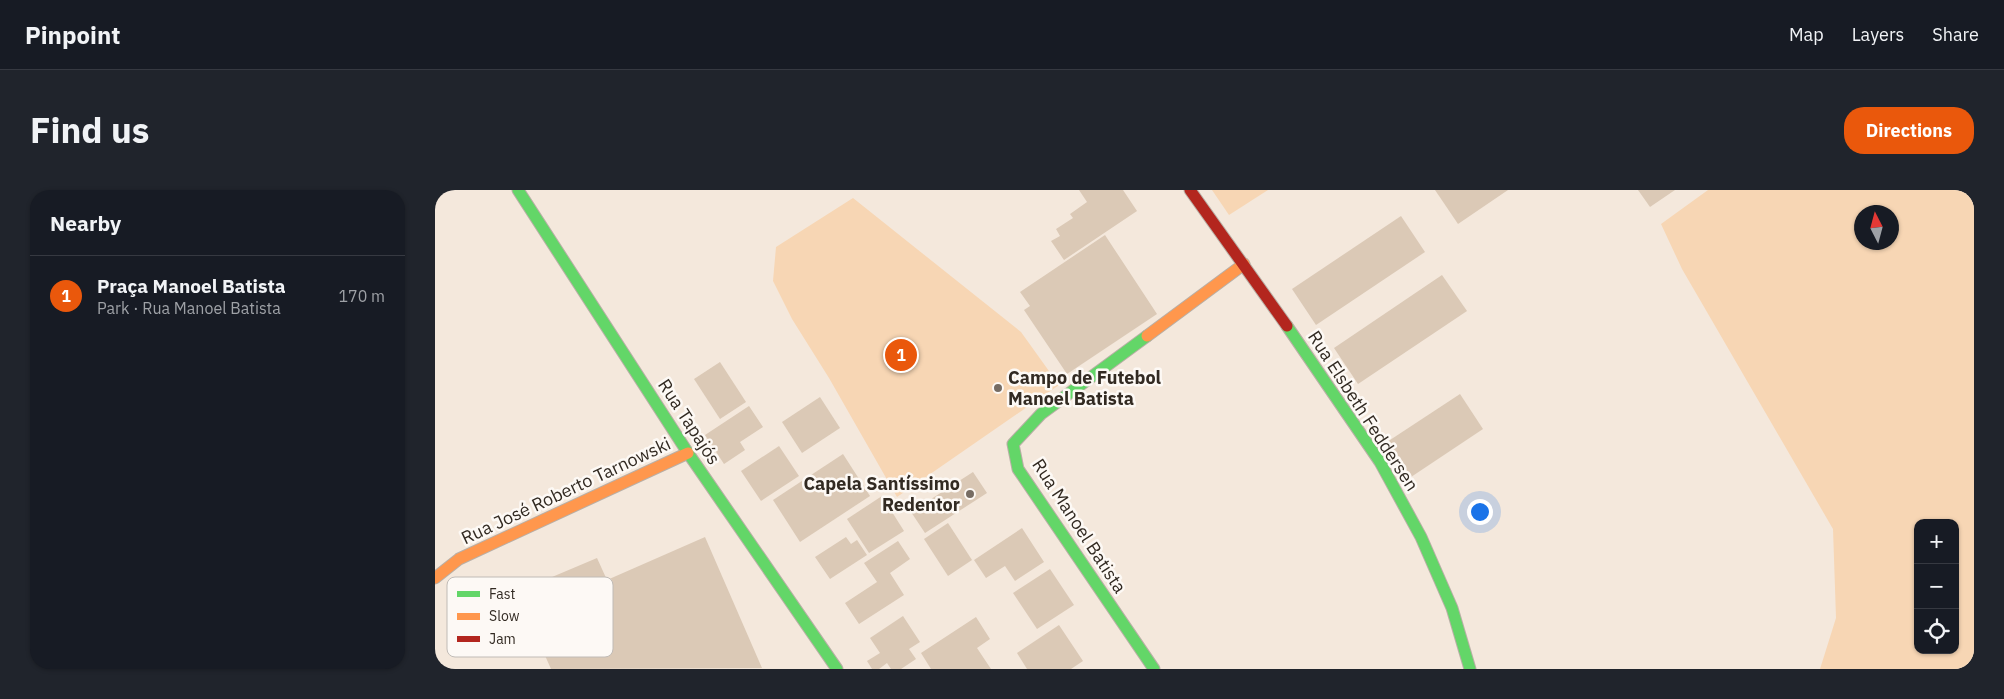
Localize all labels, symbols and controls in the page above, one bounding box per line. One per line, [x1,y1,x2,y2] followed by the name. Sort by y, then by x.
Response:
[25,19,120,51] text: Pinpoint
[1789,23,1824,46] text: Map
[1852,23,1904,46] text: Layers
[1932,23,1979,46] text: Share
[30,107,149,153] text: Find us
[1844,107,1974,154] button: Directions
[1854,205,1899,250] north arrow
[50,209,121,237] text: Nearby
[97,274,286,298] text: Praça Manoel Batista
[61,286,71,306] text: 1
[338,286,385,306] text: 170 m
[97,298,281,318] text: Park · Rua Manoel Batista
[1303,326,1424,495] street label: Rua Elsbeth Feddersen
[885,336,917,374] pin: 1
[1008,366,1162,410] place label: Campo de Futebol Manoel Batista
[653,375,726,469] street label: Rua Tapajós
[992,382,1004,394] marker: Campo de Futebol Manoel Batista
[457,432,674,549] street label: Rua José Roberto Tarnowski
[1027,454,1132,598] street label: Rua Manoel Batista
[803,472,960,516] place label: Capela Santíssimo Redentor
[964,488,976,500] marker: Capela Santíssimo Redentor
[1467,499,1493,525] your location
[1914,519,1959,654] map controls
[1914,519,1959,564] button: +
[1914,564,1959,609] button: −
[447,577,613,657] legend
[489,585,515,603] text: Fast
[489,607,520,625] text: Slow
[1914,609,1959,654] button: locate
[489,630,516,648] text: Jam

